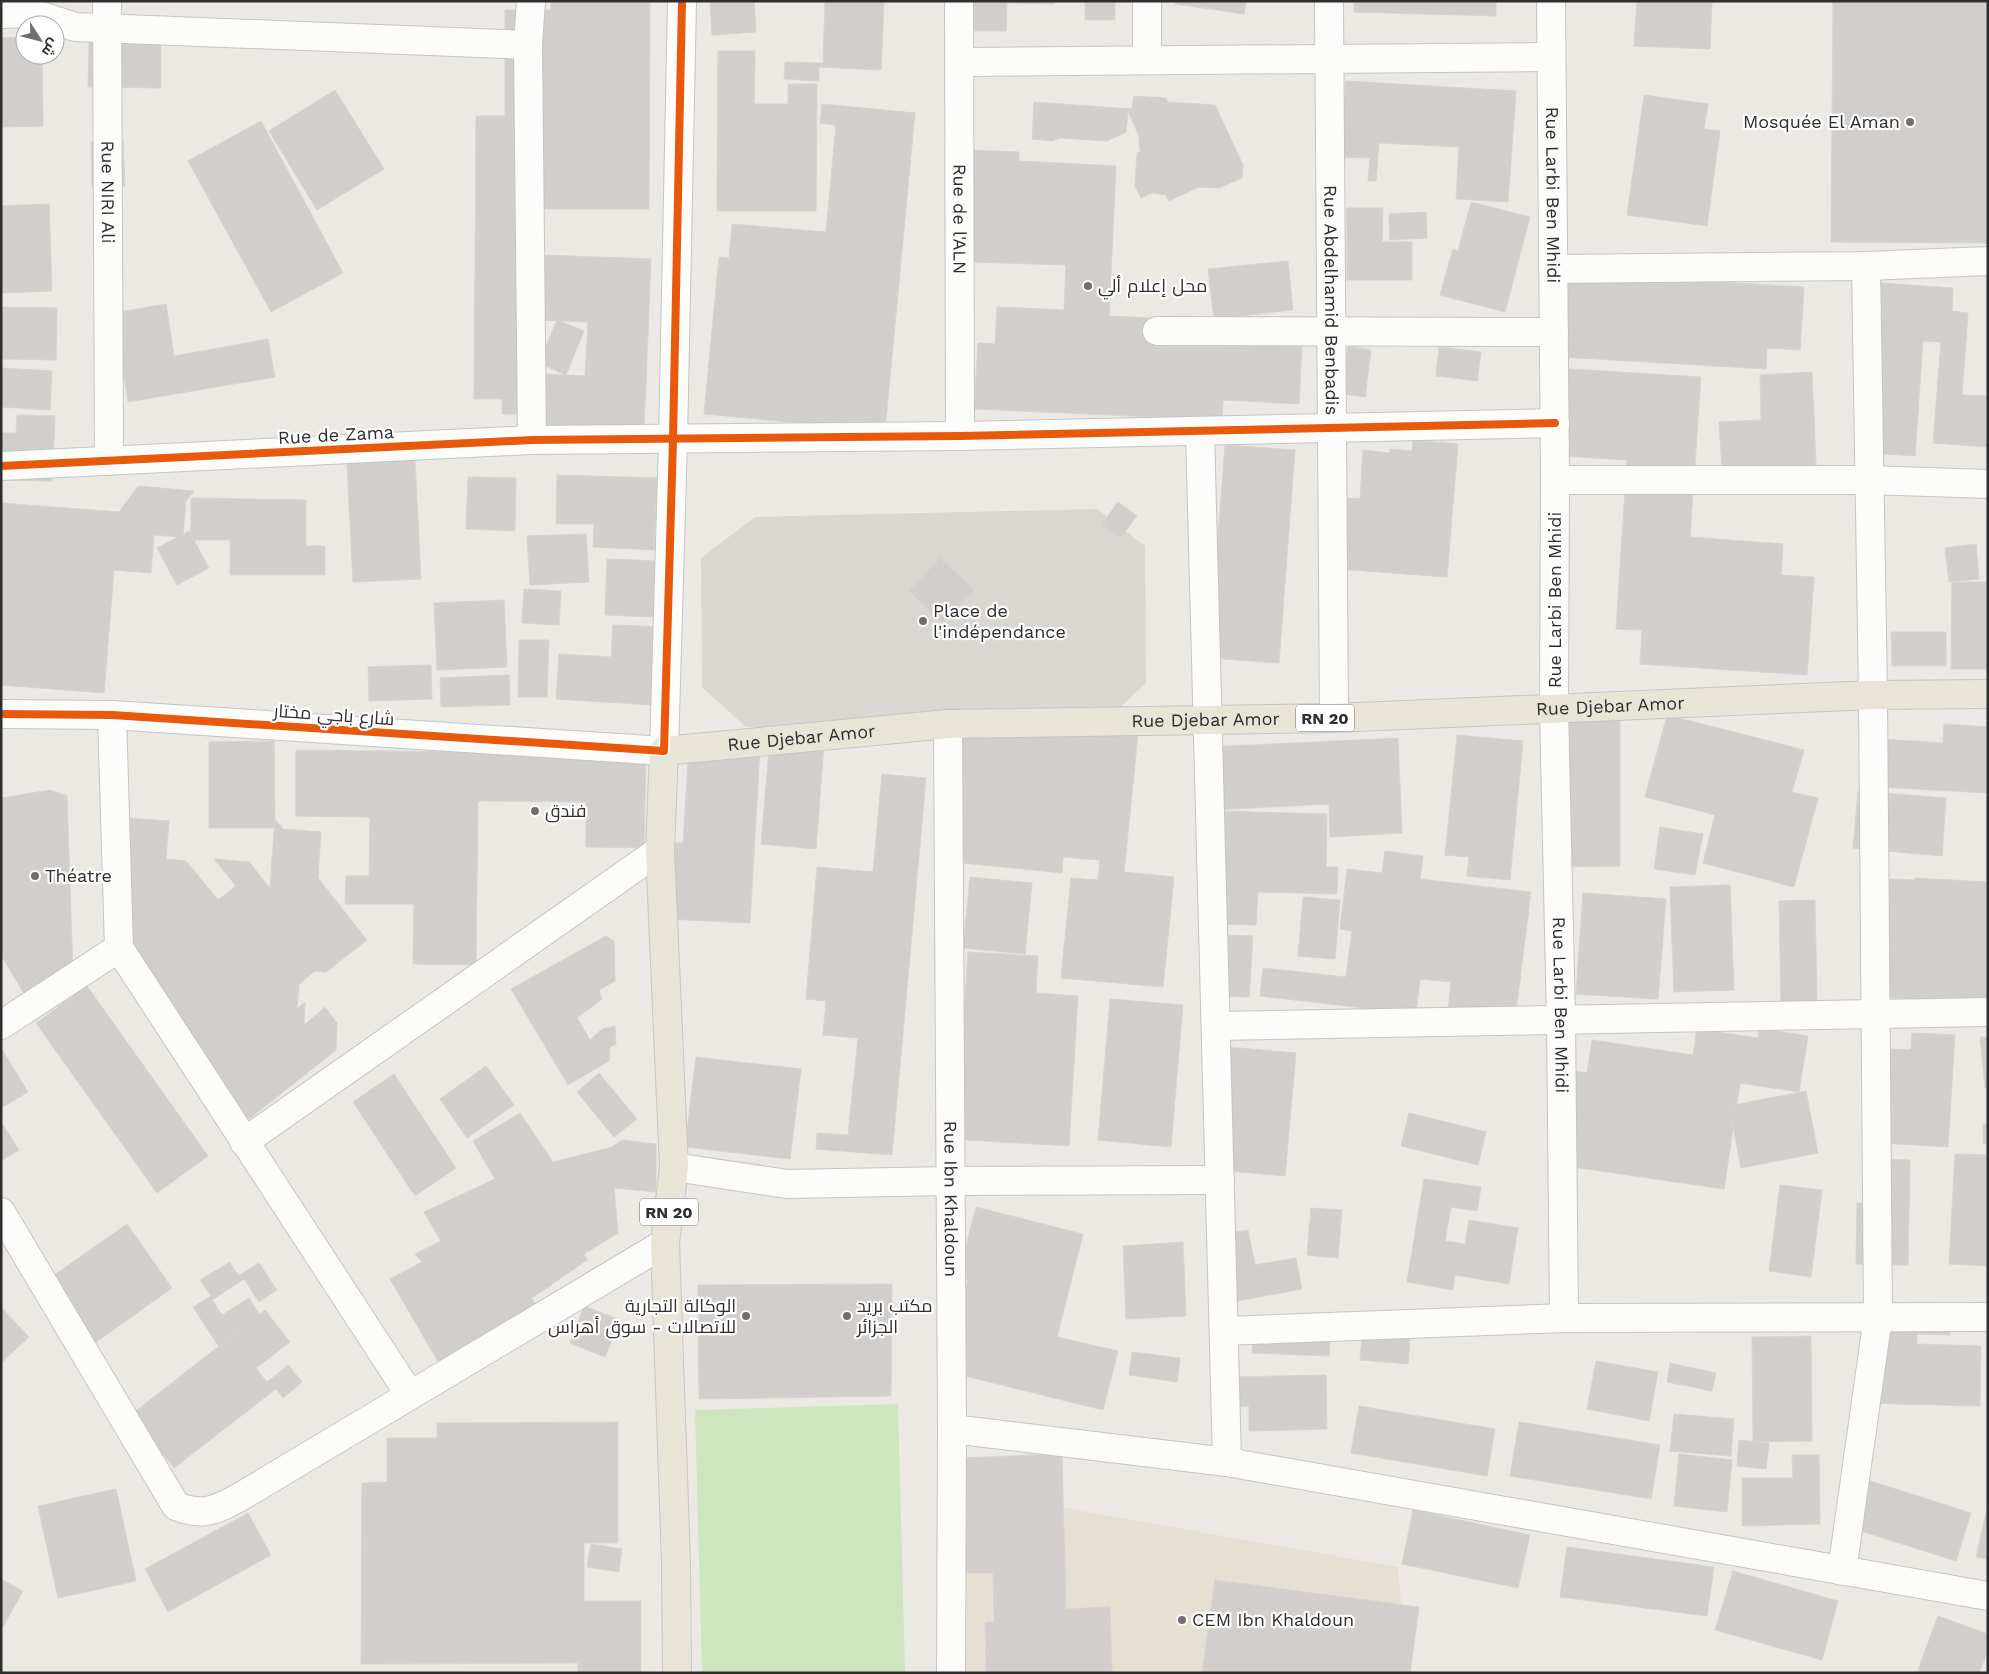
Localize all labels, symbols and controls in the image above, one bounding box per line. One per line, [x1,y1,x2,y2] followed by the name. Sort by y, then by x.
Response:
[15,15,65,65] north arrow
[38,35,62,60] text: ش
[1542,107,1564,283] street label: Rue Larbi Ben Mhidi
[1743,111,1900,132] place label: Mosquée El Aman
[1904,116,1916,128] marker: Mosquée El Aman
[98,140,119,243] street label: Rue NIRI Ali
[949,164,971,274] street label: Rue de l'ALN
[1320,185,1343,415] street label: Rue Abdelhamid Benbadis
[1098,275,1207,300] place label: محل إعلام ألي
[1082,280,1094,292] marker: محل إعلام ألي
[277,421,394,448] street label: Rue de Zama
[1544,512,1565,688] street label: Rue Larbi Ben Mhidi
[933,600,1066,642] place label: Place de l'indépendance
[917,615,929,627] marker: Place de l'indépendance
[1536,692,1685,719] street label: Rue Djebar Amor
[272,700,395,733] street label: شارع باجي مختار
[1296,704,1354,731] road number: RN 20
[1131,708,1280,731] street label: Rue Djebar Amor
[726,720,876,755] street label: Rue Djebar Amor
[545,800,586,823] place label: فندق
[529,805,541,817] marker: فندق
[45,865,112,886] place label: Théatre
[29,870,41,882] marker: Théatre
[1549,916,1573,1093] street label: Rue Larbi Ben Mhidi
[940,1121,962,1277] street label: Rue Ibn Khaldoun
[640,1198,698,1226] road number: RN 20
[548,1295,736,1339] place label: الوكالة التجارية للاتصالات - سوق أهراس
[856,1295,933,1338] place label: مكتب بريد الجزائر
[740,1310,752,1322] marker: الوكالة التجارية للاتصالات - سوق أهراس
[841,1310,853,1322] marker: مكتب بريد الجزائر
[1192,1609,1354,1630] place label: CEM Ibn Khaldoun
[1176,1614,1188,1626] marker: CEM Ibn Khaldoun

